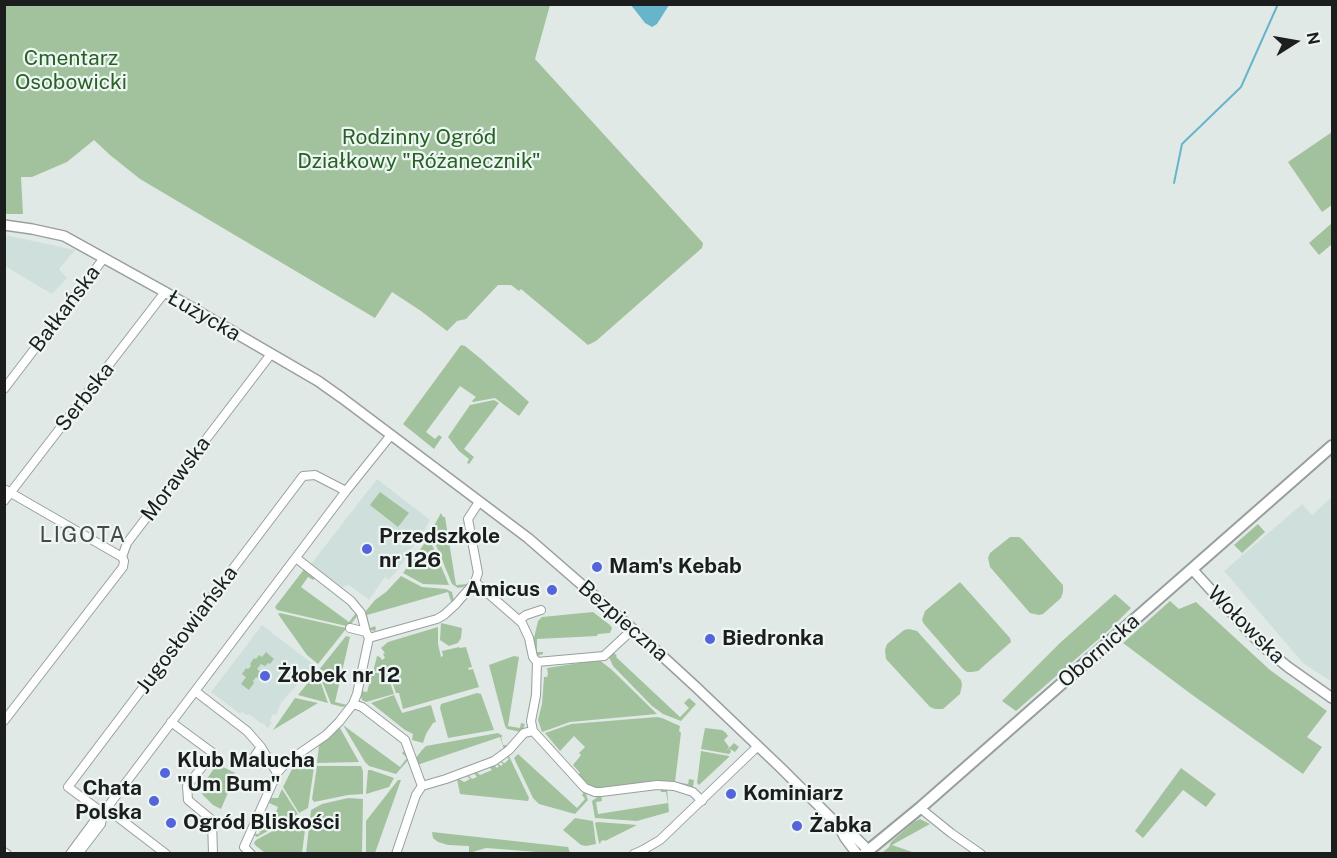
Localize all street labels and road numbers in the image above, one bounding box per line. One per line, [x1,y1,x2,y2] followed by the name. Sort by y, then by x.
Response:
[24,261,106,357] street label: Bałkańska
[163,285,245,347] street label: Łużycka
[50,358,120,436] street label: Serbska
[136,432,216,526] street label: Morawska
[131,561,243,699] street label: Jugosłowiańska
[573,575,673,667] street label: Bezpieczna
[1202,581,1290,669] street label: Wołowska
[1053,609,1145,693] street label: Obornicka

